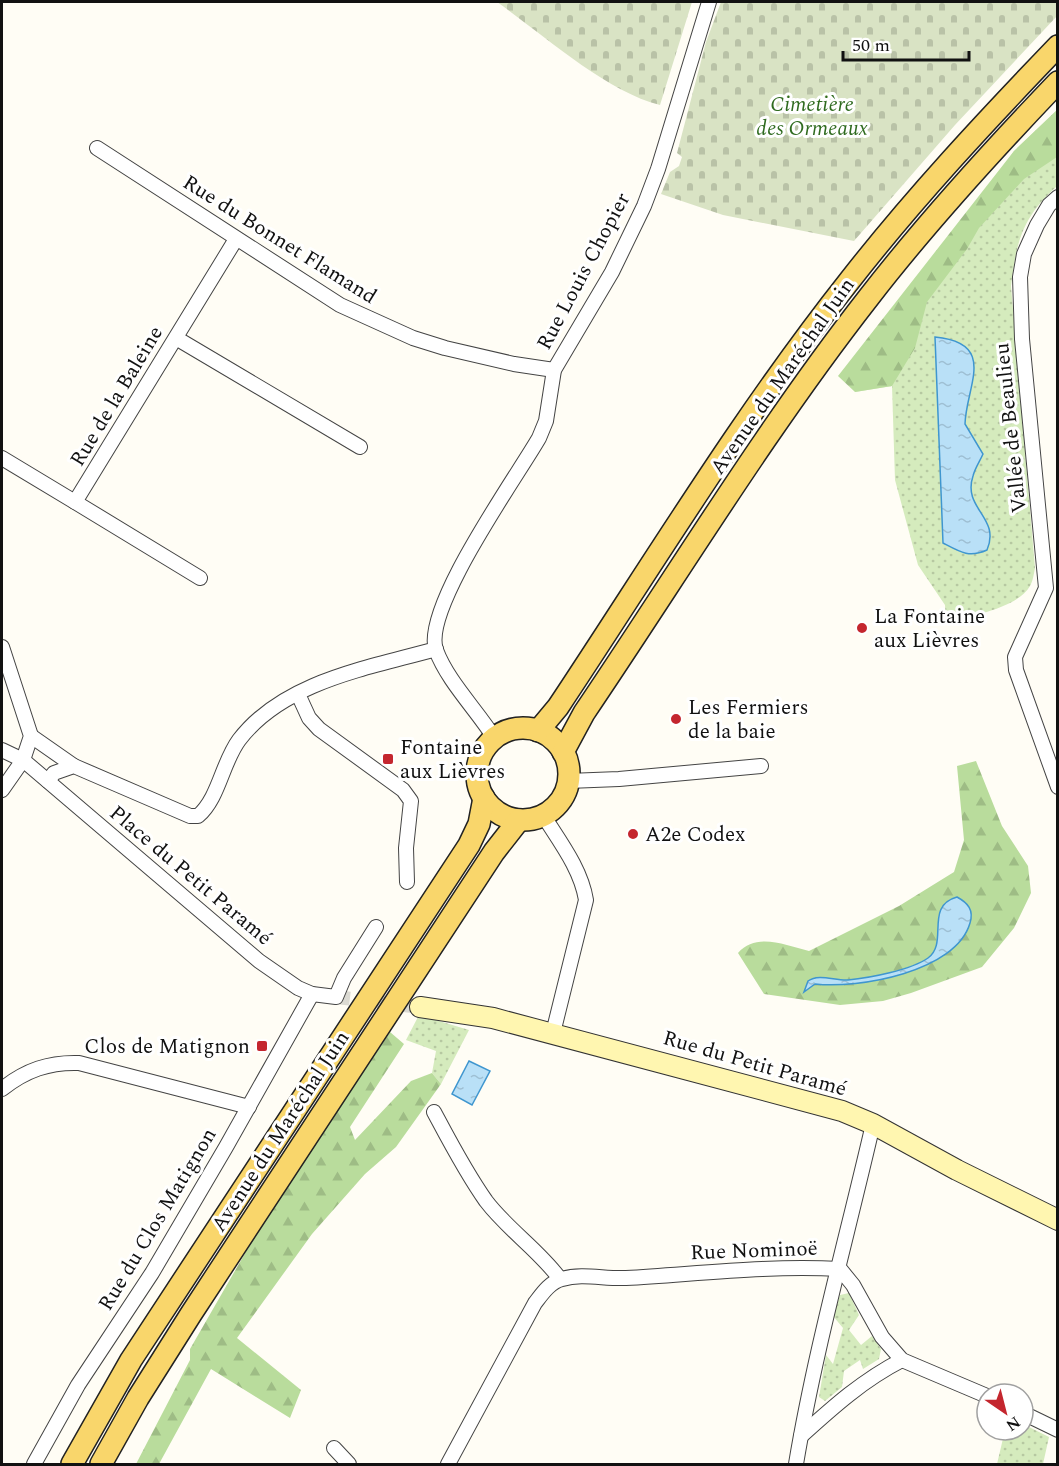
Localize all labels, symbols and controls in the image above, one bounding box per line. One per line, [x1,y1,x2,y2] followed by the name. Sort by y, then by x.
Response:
[843,24,969,62] scale bar
[852,32,890,59] text: 50 m
[756,89,868,145] park label: Cimetière des Ormeaux
[176,167,383,313] street label: Rue du Bonnet Flamand
[529,187,639,356] street label: Rue Louis Chopier
[702,271,863,482] street label: Avenue du Maréchal Juin
[62,320,172,473] street label: Rue de la Baleine
[986,341,1036,514] street label: Vallée de Beaulieu
[874,601,985,657] place label: La Fontaine aux Lièvres
[855,621,869,635] marker: La Fontaine aux Lièvres
[688,692,809,748] place label: Les Fermiers de la baie
[669,712,683,726] marker: Les Fermiers de la baie
[400,732,505,788] place label: Fontaine aux Lièvres
[381,752,395,766] marker: Fontaine aux Lièvres
[102,798,279,954] street label: Place du Petit Paramé
[645,819,745,851] place label: A2e Codex
[626,827,640,841] marker: A2e Codex
[659,1022,850,1106] street label: Rue du Petit Paramé
[204,1024,358,1239] street label: Avenue du Maréchal Juin
[84,1031,250,1063] place label: Clos de Matignon
[255,1039,269,1053] marker: Clos de Matignon
[90,1122,225,1317] street label: Rue du Clos Matignon
[690,1233,818,1269] street label: Rue Nominoë
[975,1382,1035,1442] north arrow
[1001,1410,1025,1437] text: N

